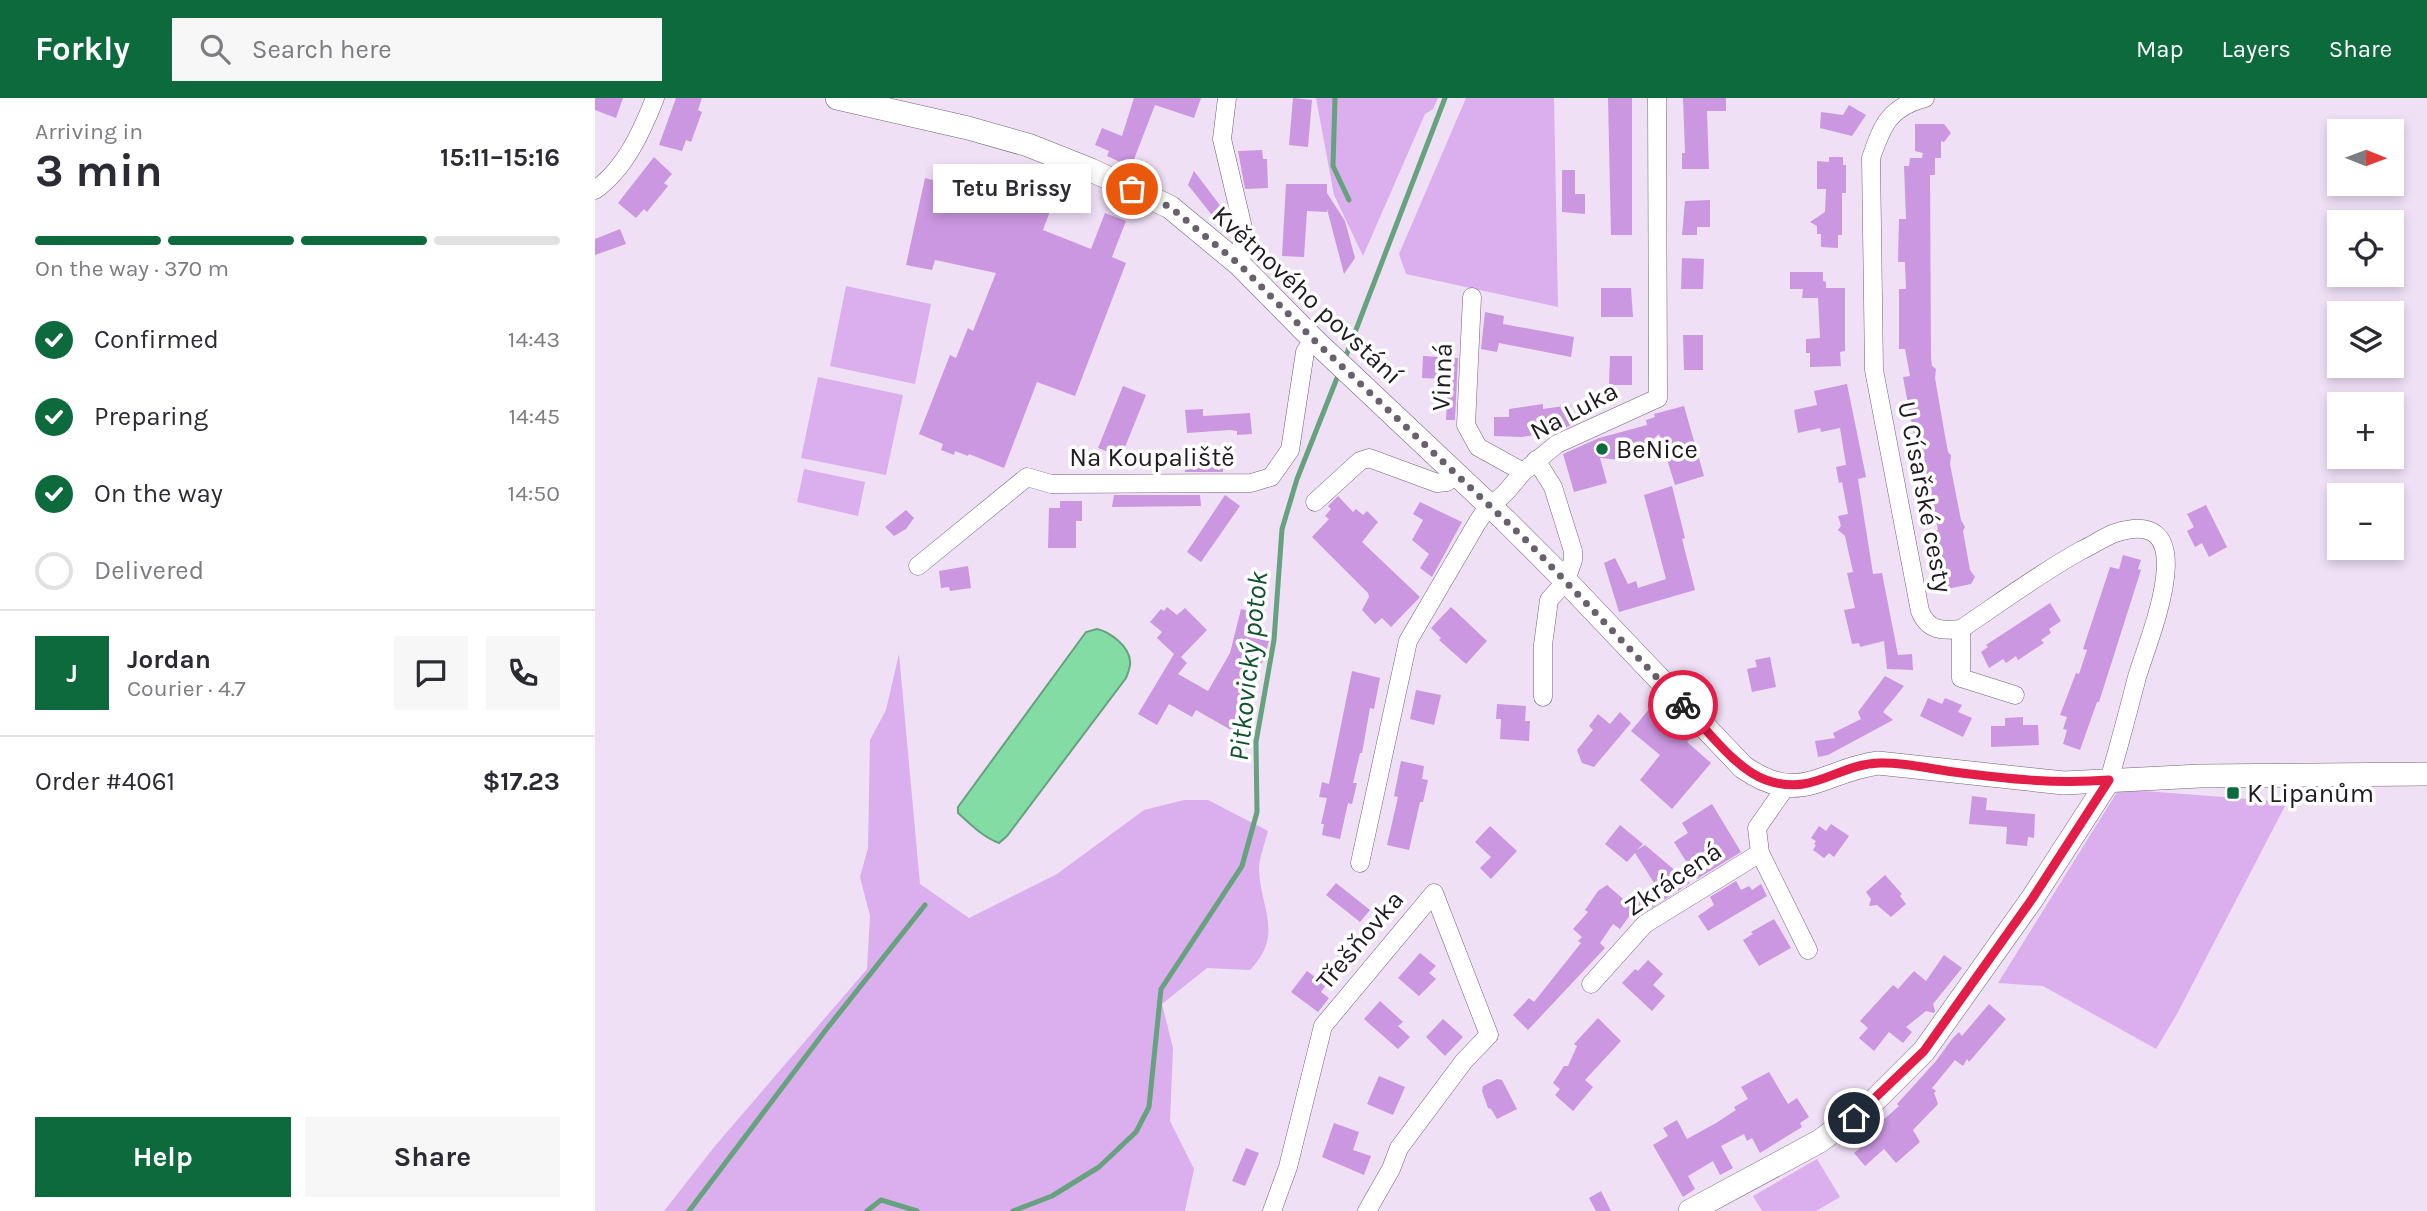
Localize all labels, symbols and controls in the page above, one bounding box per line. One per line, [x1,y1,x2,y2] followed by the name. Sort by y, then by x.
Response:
[172,18,662,81] search box
[35,30,130,68] text: Forkly
[196,30,234,68] icon: search
[252,34,392,65] text: Search here
[2136,35,2184,63] text: Map
[2222,35,2291,63] text: Layers
[2329,35,2392,63] text: Share
[35,118,143,145] text: Arriving in
[2327,119,2405,196] north arrow
[2327,119,2404,560] map controls
[440,142,560,173] text: 15:11–15:16
[35,144,163,198] text: 3 min
[1102,159,1162,219] pin
[932,164,1090,214] callout: Tetu Brissy
[1113,170,1151,208] icon: bag
[953,175,1071,202] text: Tetu Brissy
[1206,199,1408,391] street label: Květnového povstání
[2327,210,2404,287] button: locate
[35,255,229,282] text: On the way · 370 m
[2327,301,2404,378] button: layers
[35,321,73,359] icon: check
[94,324,219,355] text: Confirmed
[508,326,560,353] text: 14:43
[1425,342,1459,412] street label: Vinná
[1525,375,1623,447] street label: Na Luka
[2327,392,2404,469] button: +
[35,398,73,436] icon: check
[1891,399,1959,595] street label: U Císařské cesty
[94,401,208,432] text: Preparing
[508,403,560,430] text: 14:45
[1616,434,1698,465] place label: BeNice
[1594,441,1610,457] marker: BeNice
[1069,442,1235,473] street label: Na Koupaliště
[35,475,73,513] icon: check
[94,478,223,509] text: On the way
[508,480,560,507] text: 14:50
[2327,483,2404,560] button: −
[94,555,204,586] text: Delivered
[1222,569,1274,762] water label: Pitkovický potok
[394,636,468,710] button: chat
[486,636,560,710] button: phone
[127,644,211,675] text: Jordan
[66,658,78,689] text: J
[1648,670,1718,740] courier
[127,675,246,702] text: Courier · 4.7
[1664,686,1702,724] icon: bike
[35,766,175,797] text: Order #4061
[482,766,560,797] text: $17.23
[2247,778,2374,809] place label: K Lipanům
[2225,785,2241,801] marker: K Lipanům
[1619,835,1727,923] street label: Zkrácená
[1310,884,1410,996] street label: Třešňovka
[1824,1088,1884,1148] pin
[1835,1099,1873,1137] icon: home
[35,1117,291,1197] button: Help
[305,1117,560,1197] button: Share

